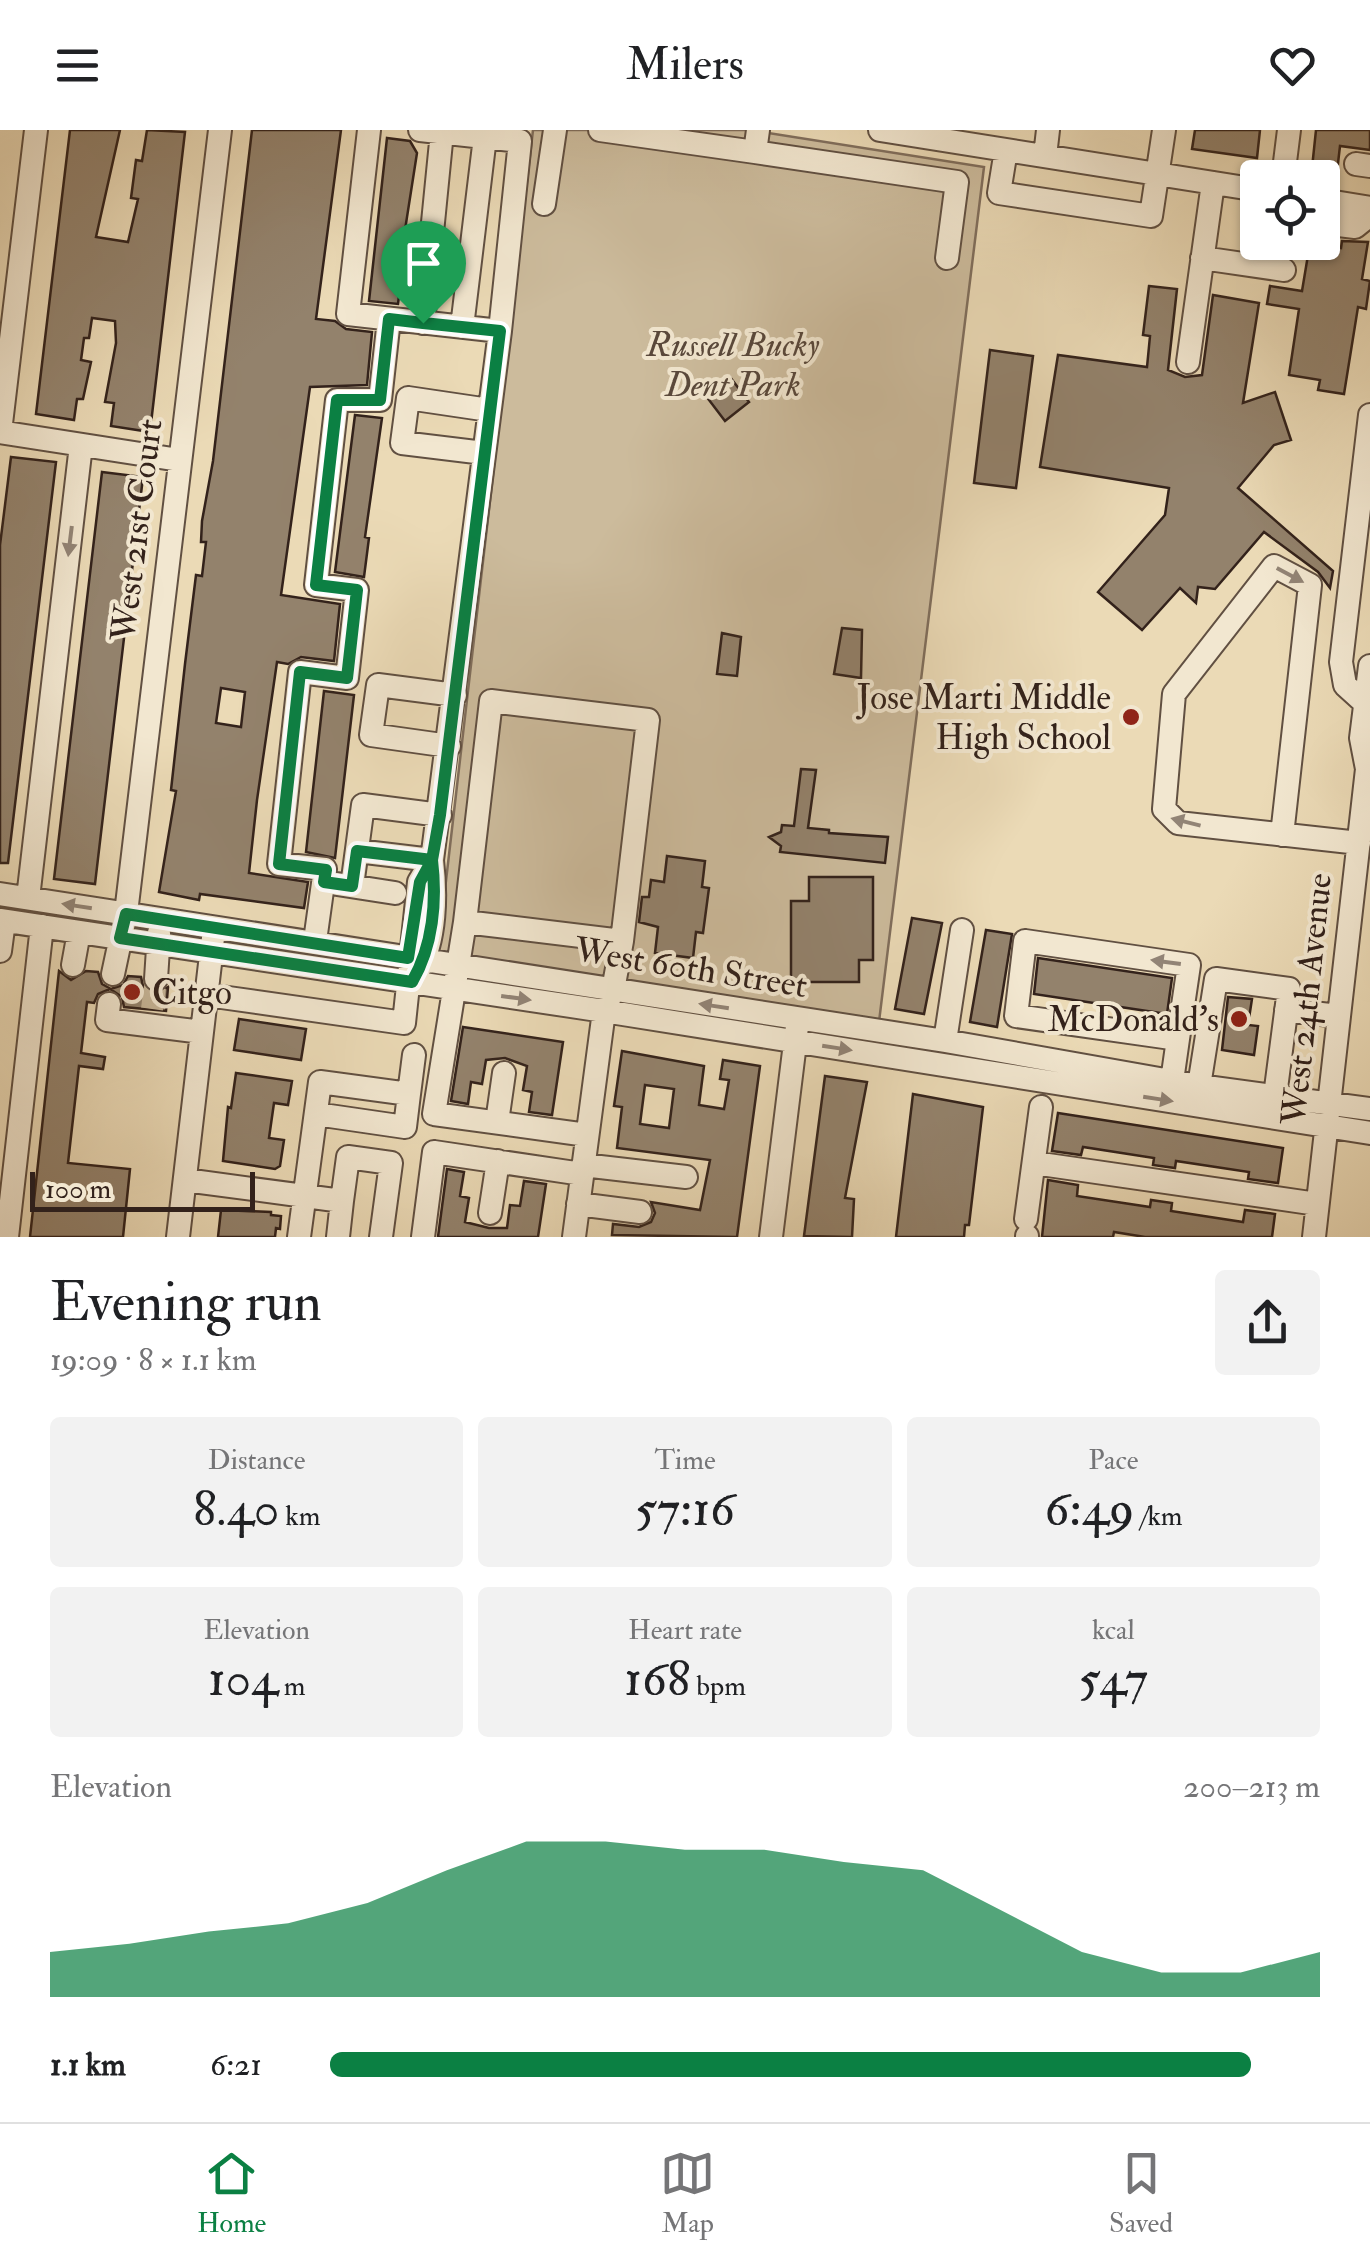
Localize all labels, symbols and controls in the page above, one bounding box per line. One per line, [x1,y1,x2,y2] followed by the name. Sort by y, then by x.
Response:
[626,37,744,93] text: Milers
[50,38,105,93] icon: menu
[1265,38,1320,93] icon: heart
[1240,160,1340,260] map controls
[1240,160,1340,260] button: locate
[381,221,466,324] pin
[396,236,451,291] icon: arrive
[645,323,820,407] park label: Russell Bucky Dent Park
[101,416,172,645] street label: West 21st Court
[62,526,78,558] one-way arrow
[1276,566,1305,583] one-way arrow
[856,676,1111,760] place label: Jose Marti Middle High School
[1120,706,1142,728] marker: Jose Marti Middle High School
[1170,814,1201,829] one-way arrow
[1272,871,1342,1128] street label: West 24th Avenue
[61,898,92,913] one-way arrow
[570,928,810,1008] street label: West 60th Street
[1150,953,1182,969] one-way arrow
[152,971,232,1015] place label: Citgo
[121,981,143,1003] marker: Citgo
[501,991,532,1007] one-way arrow
[698,998,730,1013] one-way arrow
[1048,998,1219,1042] place label: McDonald's
[1228,1008,1250,1030] marker: McDonald's
[822,1041,853,1057] one-way arrow
[1143,1092,1174,1107] one-way arrow
[30,1167,255,1212] scale bar
[45,1172,111,1207] text: 100 m
[50,1268,322,1337] text: Evening run
[1215,1270,1320,1375] button: share
[50,1340,257,1380] text: 19:09 · 8 × 1.1 km
[208,1443,306,1478] text: Distance
[654,1443,716,1478] text: Time
[1088,1443,1138,1478] text: Pace
[193,1478,279,1541] text: 8.40
[635,1478,735,1541] text: 57:16
[1044,1478,1134,1541] text: 6:49
[279,1499,320,1534] text: km
[1134,1499,1183,1534] text: /km
[203,1613,310,1648] text: Elevation
[628,1613,742,1648] text: Heart rate
[1092,1613,1135,1648] text: kcal
[208,1648,278,1711] text: 104
[624,1648,690,1711] text: 168
[1079,1648,1148,1711] text: 547
[278,1669,305,1704] text: m
[690,1669,746,1704] text: bpm
[50,1767,172,1807] text: Elevation
[1183,1767,1320,1807] text: 200–213 m
[50,2045,126,2085] text: 1.1 km
[210,2045,262,2085] text: 6:21
[197,2146,266,2241] tab: Home
[660,2146,715,2241] tab: Map
[1109,2146,1173,2241] tab: Saved

